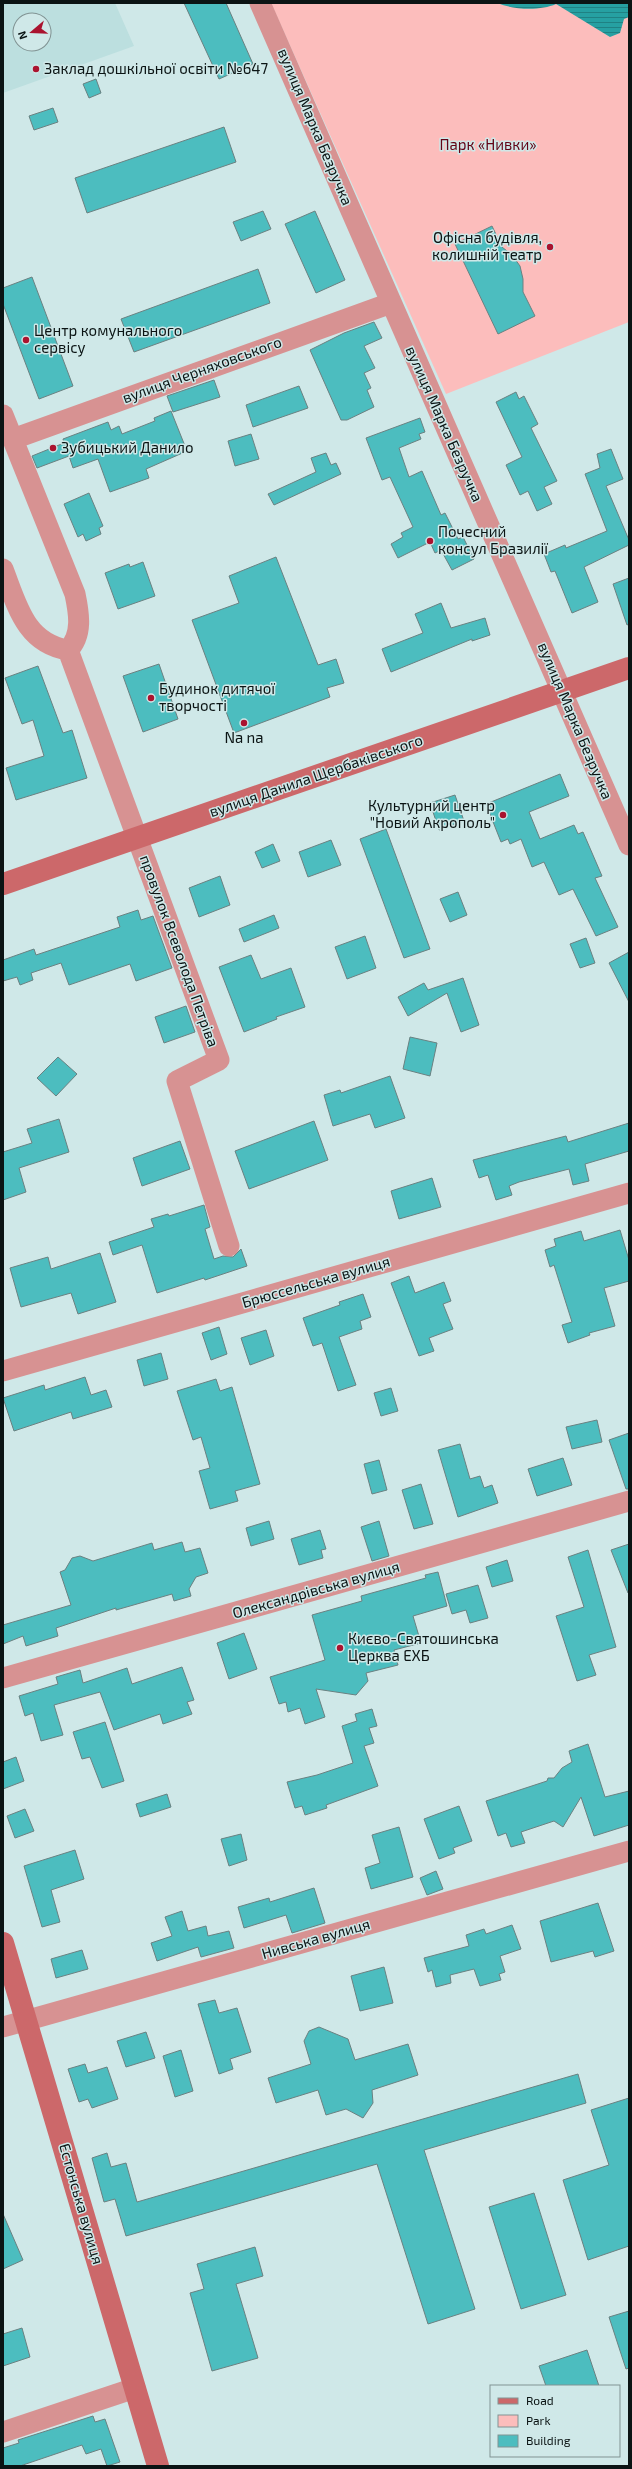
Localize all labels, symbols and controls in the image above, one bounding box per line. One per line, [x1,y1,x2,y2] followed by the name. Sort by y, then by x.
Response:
[12,12,52,52] north arrow
[15,29,30,41] text: N
[274,45,357,208] street label: вулиця Марка Безручка
[44,59,269,77] place label: Заклад дошкільної освіти №647
[31,64,41,74] marker: Заклад дошкільної освіти №647
[440,135,536,153] park label: Парк «Нивки»
[432,228,542,263] place label: Офісна будівля, колишній театр
[545,242,555,252] marker: Офісна будівля, колишній театр
[34,321,182,357] place label: Центр комунального сервісу
[120,332,284,407] street label: вулиця Черняховського
[21,335,31,345] marker: Центр комунального сервісу
[401,343,487,505] street label: вулиця Марка Безручка
[61,438,194,457] place label: Зубицький Данило
[48,443,58,453] marker: Зубицький Данило
[438,522,548,558] place label: Почесний консул Бразилії
[425,536,435,546] marker: Почесний консул Бразилії
[534,639,617,802] street label: вулиця Марка Безручка
[159,679,275,714] place label: Будинок дитячої творчості
[146,693,156,703] marker: Будинок дитячої творчості
[239,718,249,728] marker: Na na
[224,728,264,746] place label: Na na
[206,730,425,821] street label: вулиця Данила Щербаківського
[368,796,495,831] place label: Культурний центр "Новий Акрополь"
[498,810,508,820] marker: Культурний центр "Новий Акрополь"
[136,852,223,1049] street label: провулок Всеволода Петріва
[240,1251,392,1312] street label: Брюссельська вулиця
[230,1557,402,1623] street label: Олександрівська вулиця
[348,1629,499,1664] place label: Києво-Святошинська Церква ЕХБ
[335,1643,345,1653] marker: Києво-Святошинська Церква ЕХБ
[259,1914,372,1963] street label: Нивська вулиця
[55,2141,108,2267] street label: Естонська вулиця
[490,2385,620,2457] legend
[526,2393,554,2407] text: Road
[526,2413,551,2427] text: Park
[526,2433,571,2447] text: Building

